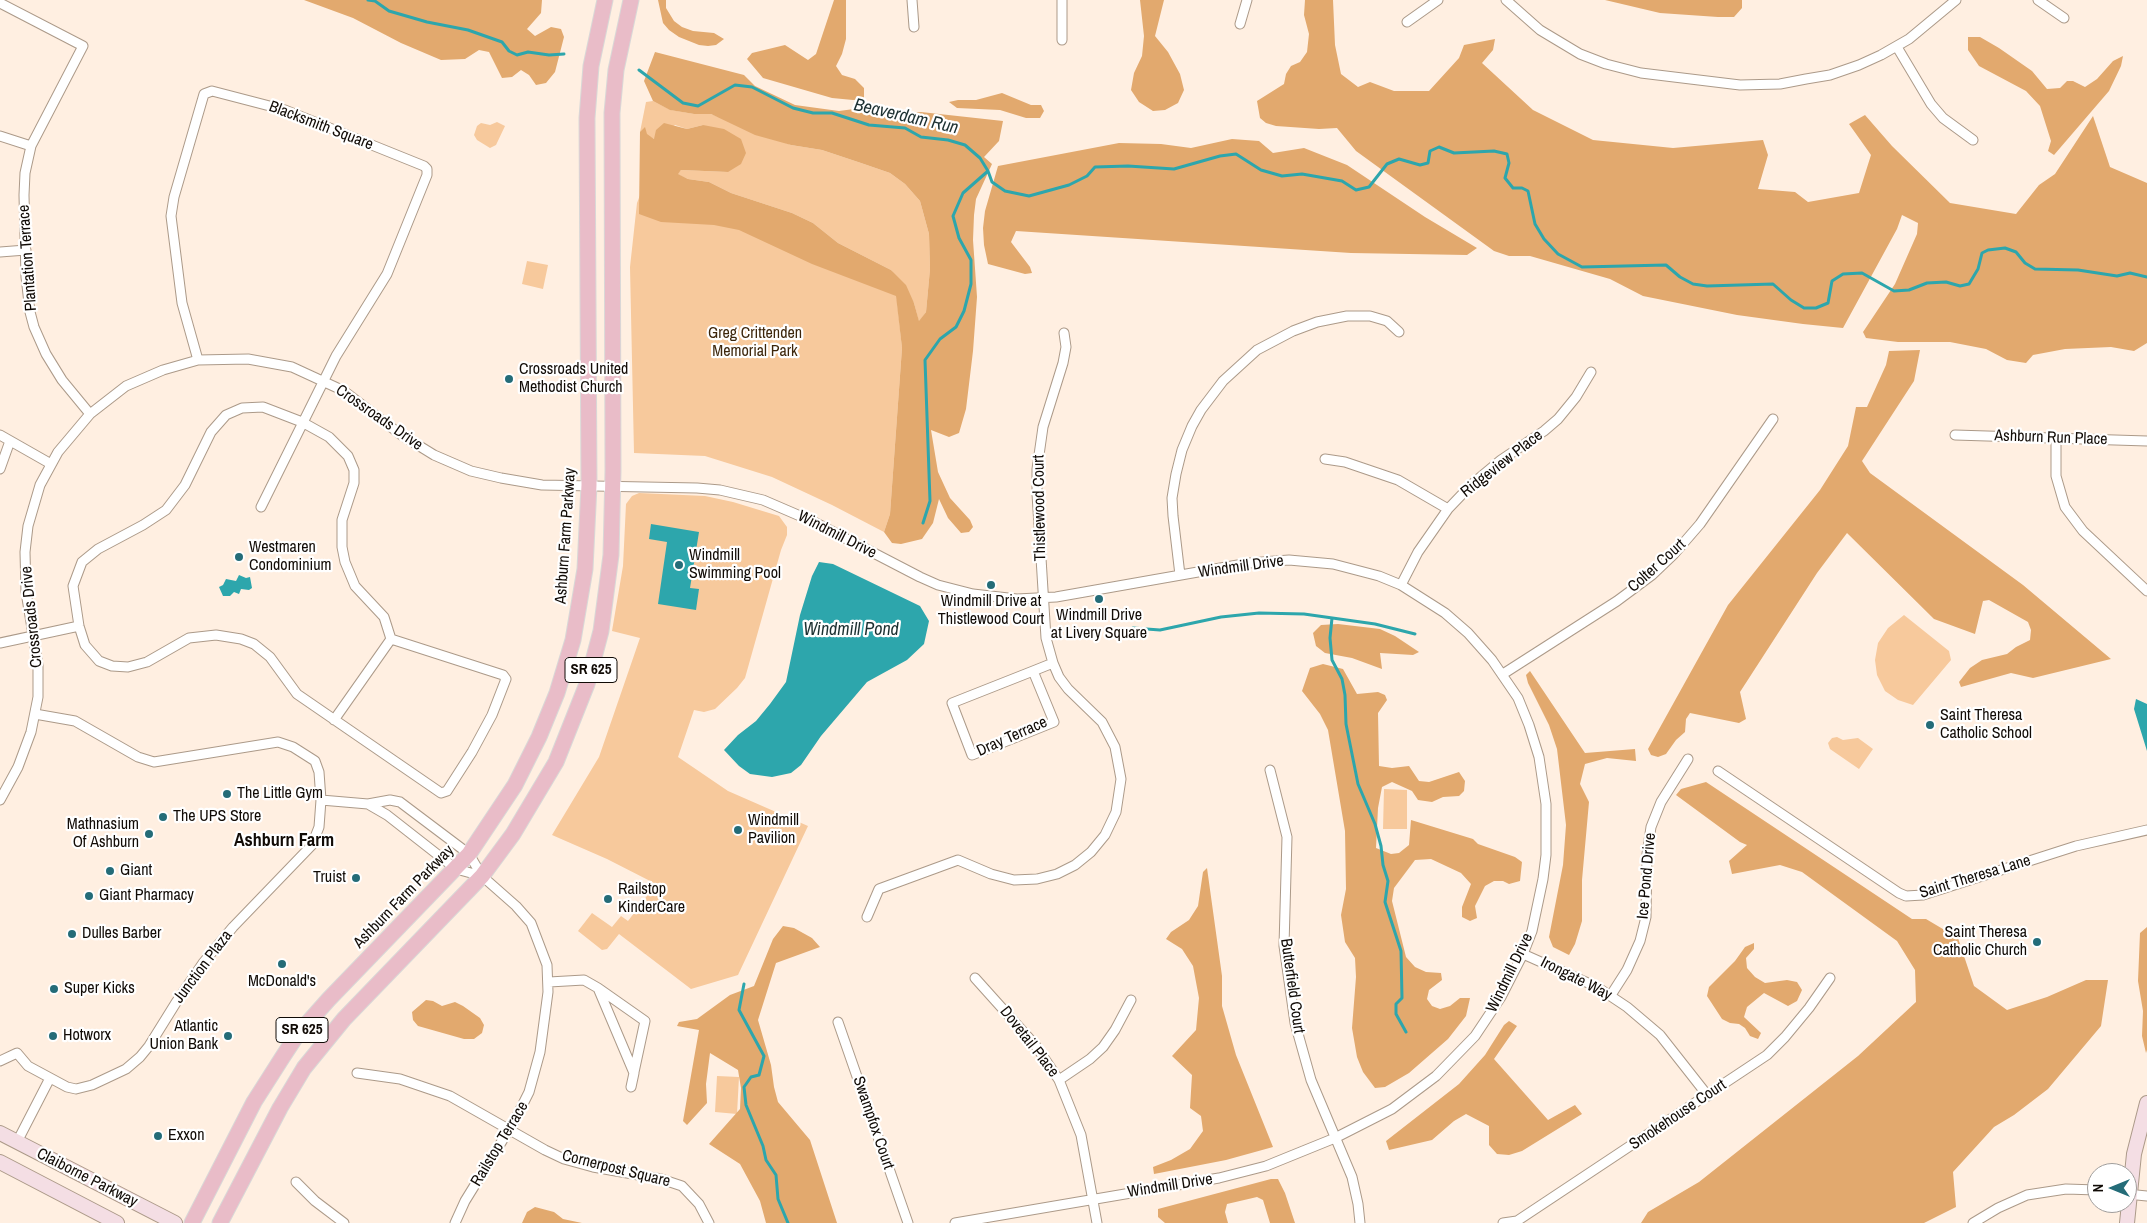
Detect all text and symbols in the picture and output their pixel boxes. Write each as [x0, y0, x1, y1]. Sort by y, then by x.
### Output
water label: Beaverdam Run [852, 94, 960, 140]
street label: Blacksmith Square [266, 97, 376, 155]
street label: Plantation Terrace [15, 204, 41, 312]
park label: Greg Crittenden Memorial Park [708, 324, 802, 362]
place label: Crossroads United Methodist Church [519, 360, 628, 398]
marker: Crossroads United Methodist Church [503, 373, 515, 385]
street label: Crossroads Drive [332, 381, 426, 455]
street label: Ridgeview Place [1457, 426, 1547, 502]
street label: Ashburn Run Place [1994, 426, 2108, 450]
street label: Thistlewood Court [1029, 455, 1051, 561]
street label: Ashburn Farm Parkway [552, 467, 580, 605]
street label: Windmill Drive [794, 507, 880, 563]
street label: Colter Court [1624, 535, 1690, 597]
place label: Westmaren Condominium [249, 538, 331, 576]
place label: Windmill Swimming Pool [689, 546, 781, 584]
marker: Westmaren Condominium [233, 551, 245, 563]
street label: Windmill Drive [1197, 552, 1285, 582]
marker: Windmill Swimming Pool [673, 559, 685, 571]
street label: Crossroads Drive [17, 565, 47, 669]
marker: Windmill Drive at Thistlewood Court [985, 579, 997, 591]
place label: Windmill Drive at Thistlewood Court [938, 592, 1044, 630]
marker: Windmill Drive at Livery Square [1093, 593, 1105, 605]
place label: Windmill Drive at Livery Square [1051, 606, 1147, 644]
water label: Windmill Pond [803, 619, 899, 641]
road number: SR 625 [565, 658, 617, 682]
place label: Saint Theresa Catholic School [1940, 706, 2032, 744]
street label: Dray Terrace [974, 713, 1050, 761]
marker: Saint Theresa Catholic School [1924, 719, 1936, 731]
place label: The Little Gym [237, 784, 323, 804]
marker: The Little Gym [221, 788, 233, 800]
place label: The UPS Store [173, 807, 261, 827]
marker: The UPS Store [157, 811, 169, 823]
place label: Windmill Pavilion [748, 811, 799, 849]
place label: Mathnasium Of Ashburn [67, 815, 139, 853]
marker: Windmill Pavilion [732, 824, 744, 836]
marker: Mathnasium Of Ashburn [143, 828, 155, 840]
district label: Ashburn Farm [234, 830, 334, 852]
street label: Ice Pond Drive [1634, 832, 1660, 920]
street label: Ashburn Farm Parkway [350, 841, 458, 953]
street label: Saint Theresa Lane [1917, 851, 2033, 903]
place label: Giant [120, 861, 152, 881]
marker: Giant [104, 865, 116, 877]
place label: Truist [313, 868, 346, 888]
marker: Truist [350, 872, 362, 884]
place label: Railstop KinderCare [618, 880, 685, 918]
place label: Giant Pharmacy [99, 886, 194, 906]
marker: Giant Pharmacy [83, 890, 95, 902]
marker: Railstop KinderCare [602, 893, 614, 905]
place label: Saint Theresa Catholic Church [1933, 923, 2027, 961]
place label: Dulles Barber [82, 924, 161, 944]
street label: Junction Plaza [169, 927, 237, 1007]
marker: Dulles Barber [66, 928, 78, 940]
street label: Windmill Drive [1483, 930, 1537, 1016]
marker: Saint Theresa Catholic Church [2031, 936, 2043, 948]
street label: Butterfield Court [1276, 937, 1308, 1035]
street label: Irongate Way [1537, 953, 1615, 1005]
marker: McDonald's [276, 958, 288, 970]
place label: McDonald's [248, 972, 316, 992]
place label: Super Kicks [64, 979, 135, 999]
marker: Super Kicks [48, 983, 60, 995]
street label: Dovetail Place [995, 1003, 1063, 1081]
place label: Atlantic Union Bank [149, 1017, 218, 1055]
road number: SR 625 [276, 1018, 328, 1042]
place label: Hotworx [63, 1026, 111, 1046]
marker: Hotworx [47, 1030, 59, 1042]
marker: Atlantic Union Bank [222, 1030, 234, 1042]
street label: Swampfox Court [848, 1074, 898, 1172]
street label: Smokehouse Court [1626, 1076, 1730, 1154]
street label: Railstop Terrace [467, 1098, 533, 1190]
place label: Exxon [168, 1126, 204, 1146]
marker: Exxon [152, 1130, 164, 1142]
street label: Claiborne Parkway [33, 1144, 141, 1212]
street label: Cornerpost Square [560, 1146, 672, 1192]
north arrow [2087, 1163, 2137, 1213]
street label: Windmill Drive [1126, 1170, 1214, 1202]
text: N [2089, 1184, 2107, 1192]

